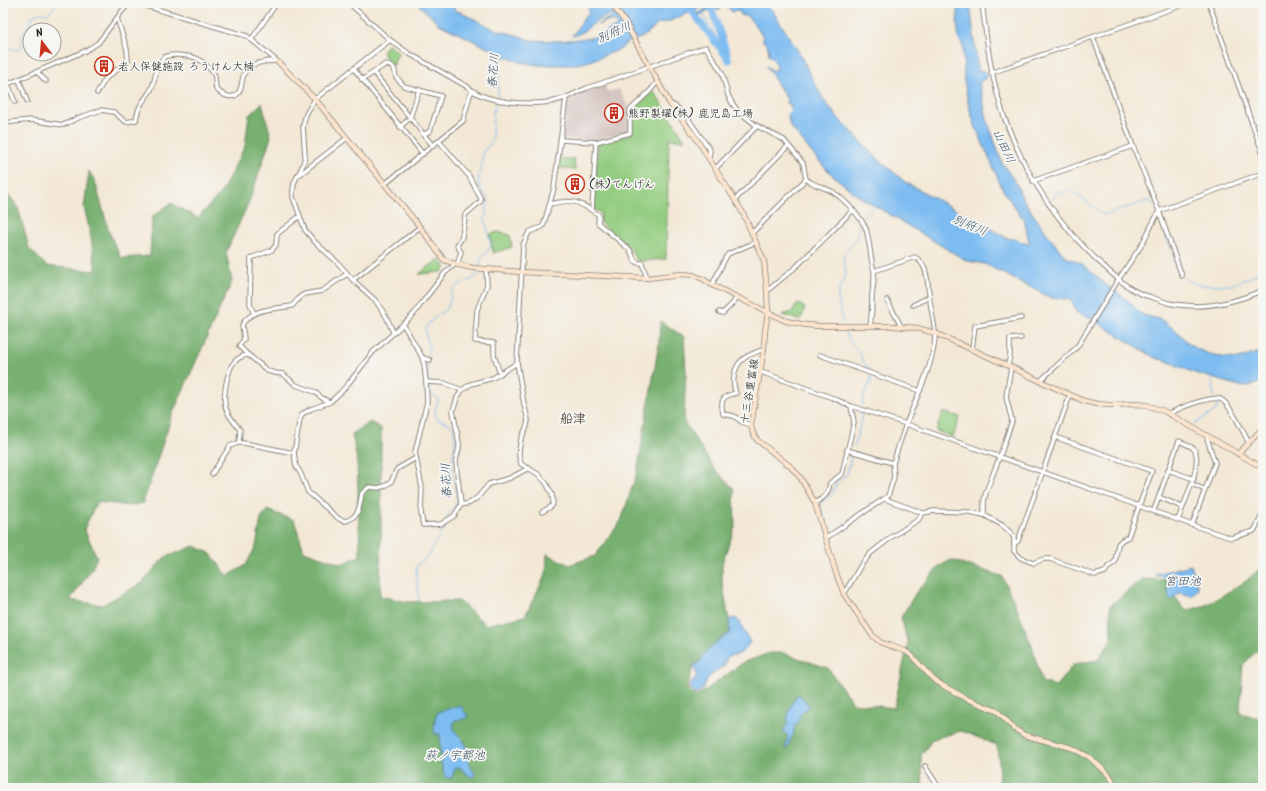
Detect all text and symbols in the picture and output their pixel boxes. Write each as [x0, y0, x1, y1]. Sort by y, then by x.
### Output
water label: 別府川 [594, 16, 635, 48]
north arrow [22, 22, 62, 62]
text: N [34, 24, 45, 43]
water label: 春花川 [482, 52, 505, 90]
building icon: 老人保健施設 ろうけん大楠 [93, 55, 115, 77]
place label: 老人保健施設 ろうけん大楠 [118, 58, 254, 76]
building icon: 熊野製罐(株) 鹿児島工場 [603, 102, 625, 124]
place label: 熊野製罐(株) 鹿児島工場 [628, 105, 753, 123]
water label: 山田川 [987, 126, 1020, 167]
building icon: (株)てんげん [564, 173, 586, 195]
place label: (株)てんげん [589, 176, 655, 194]
water label: 別府川 [950, 210, 990, 241]
street label: 十三谷重富線 [736, 357, 764, 425]
district label: 船津 [560, 409, 586, 430]
water label: 春花川 [436, 462, 457, 499]
water label: 宮田池 [1165, 572, 1202, 591]
water label: 萩ノ宇都池 [425, 746, 486, 765]

